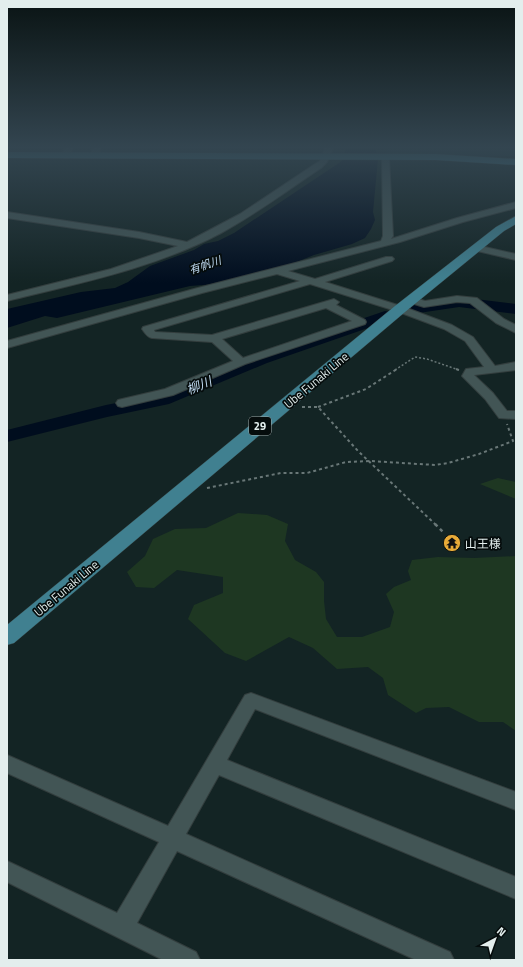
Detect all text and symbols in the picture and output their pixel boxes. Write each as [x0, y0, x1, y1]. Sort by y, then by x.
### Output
water label: 有帆川 [187, 252, 224, 278]
street label: Ube Funaki Line [279, 347, 353, 413]
water label: 柳川 [183, 370, 217, 399]
road number: 29 [249, 417, 271, 435]
temple icon: 山王様 [442, 533, 462, 553]
place label: 山王様 [465, 534, 501, 553]
street label: Ube Funaki Line [29, 555, 103, 621]
north arrow [475, 919, 515, 959]
text: N [493, 923, 510, 940]

